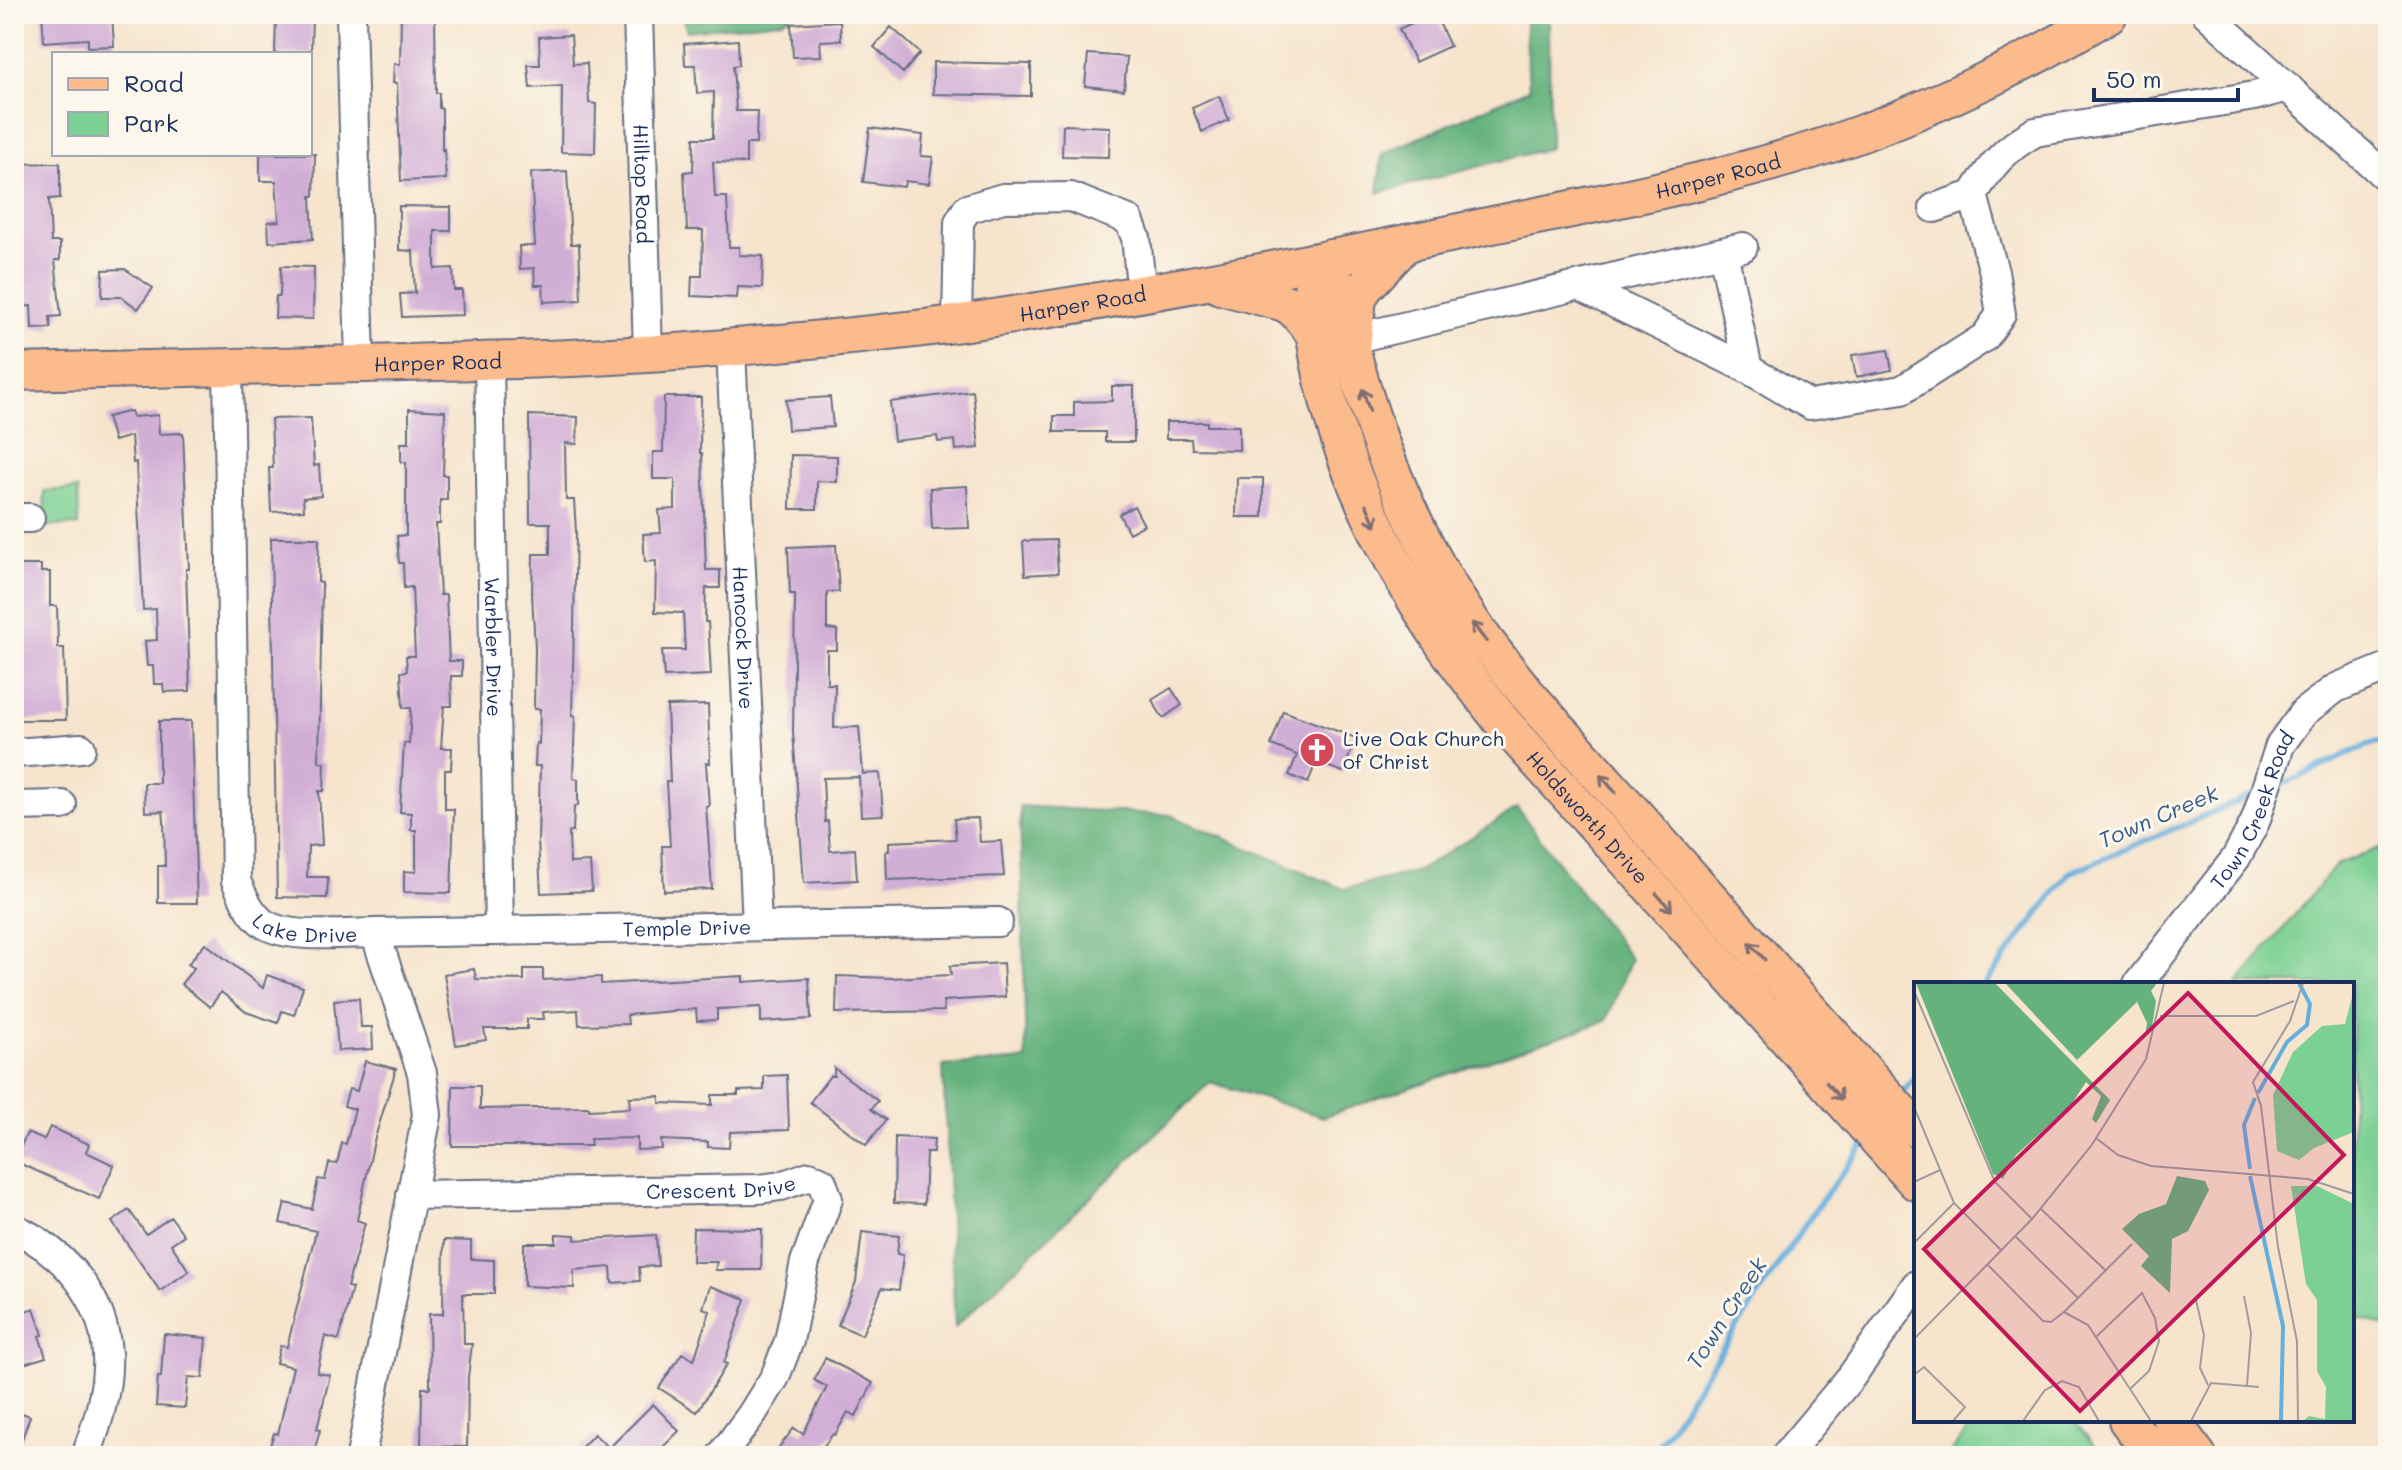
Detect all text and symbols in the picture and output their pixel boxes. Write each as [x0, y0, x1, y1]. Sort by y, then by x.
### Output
legend [52, 52, 312, 156]
scale bar [2094, 52, 2238, 102]
text: 50 m [2106, 63, 2162, 94]
text: Road [124, 67, 184, 98]
text: Park [124, 107, 178, 138]
street label: Hilltop Road [628, 124, 658, 244]
street label: Harper Road [1653, 147, 1783, 204]
street label: Harper Road [1017, 280, 1148, 327]
street label: Harper Road [374, 347, 502, 377]
one-way arrow [1357, 387, 1372, 412]
one-way arrow [1364, 502, 1379, 526]
street label: Hancock Drive [728, 566, 760, 710]
street label: Warbler Drive [480, 577, 508, 717]
one-way arrow [1471, 622, 1488, 643]
place label: Live Oak Church of Christ [1343, 725, 1504, 774]
street label: Town Creek Road [2204, 725, 2299, 894]
church icon: Live Oak Church of Christ [1298, 731, 1336, 769]
street label: Holdsworth Drive [1521, 745, 1655, 889]
one-way arrow [1599, 775, 1617, 795]
water label: Town Creek [2094, 777, 2223, 854]
one-way arrow [1655, 891, 1673, 911]
street label: Lake Drive [247, 907, 358, 947]
street label: Temple Drive [622, 913, 751, 942]
one-way arrow [1748, 942, 1766, 962]
inset map [1914, 982, 2354, 1422]
one-way arrow [1825, 1081, 1843, 1101]
street label: Crescent Drive [646, 1169, 799, 1204]
water label: Town Creek [1679, 1251, 1774, 1374]

